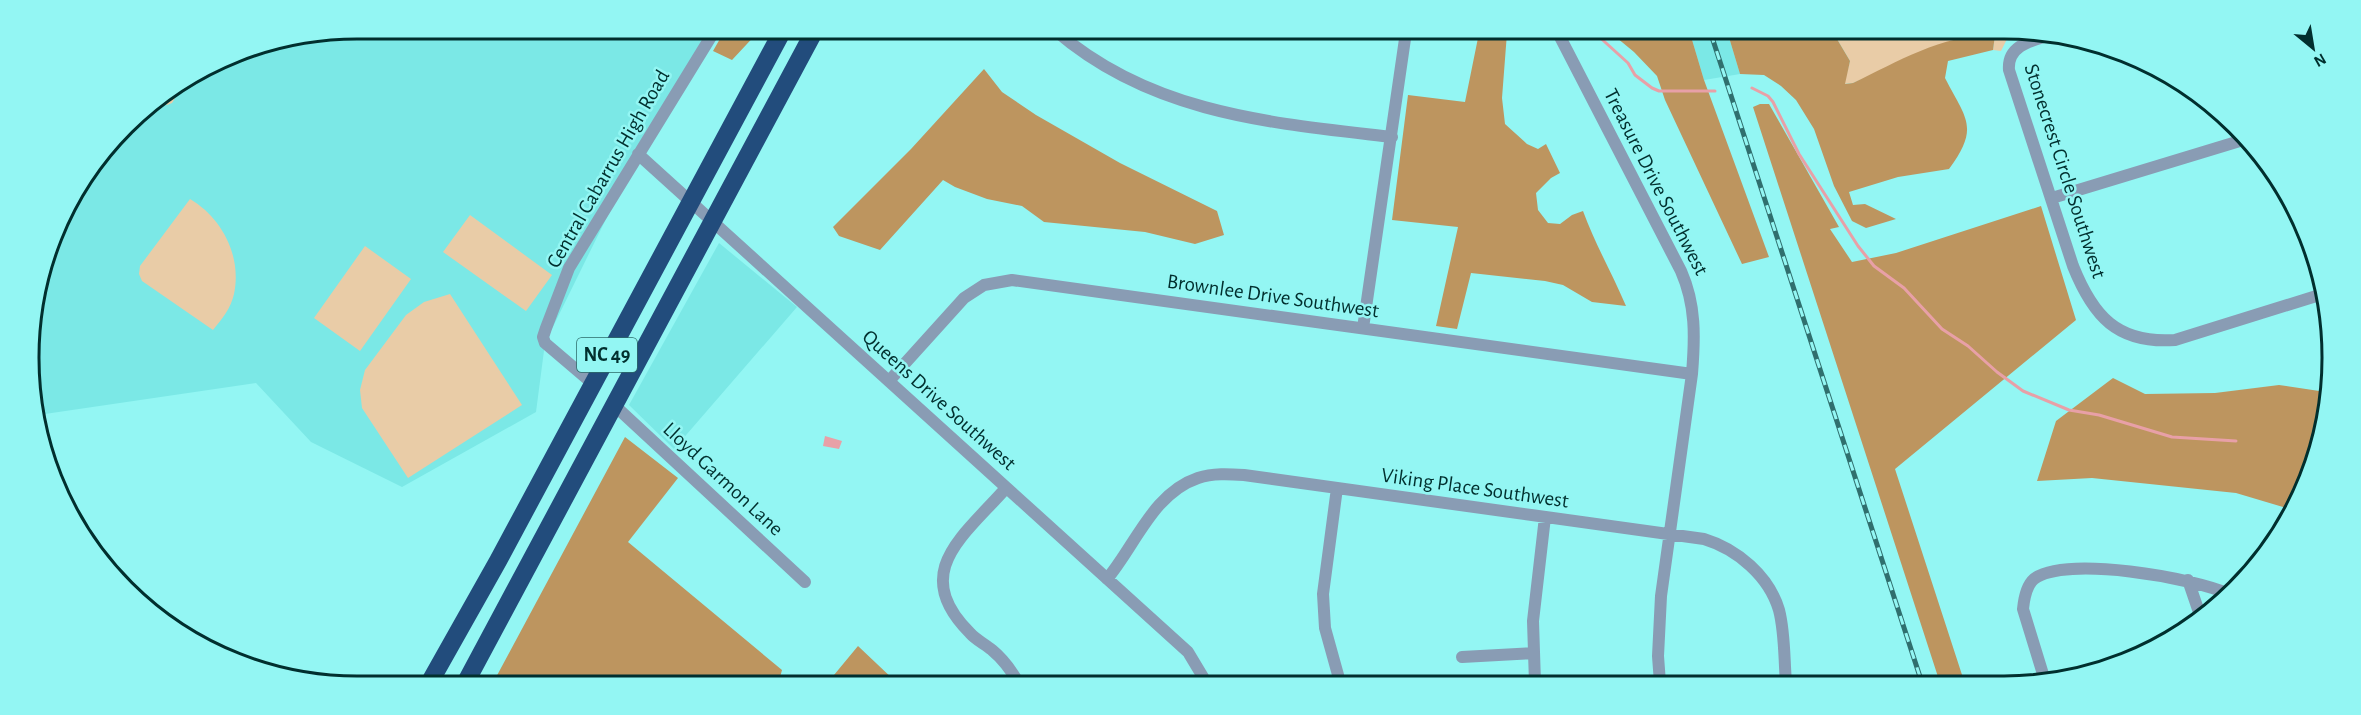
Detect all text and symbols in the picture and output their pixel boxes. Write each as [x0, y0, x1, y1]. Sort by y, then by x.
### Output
north arrow [2283, 18, 2343, 78]
text: N [2311, 50, 2329, 70]
street label: Stonecrest Circle Southwest [2020, 61, 2110, 281]
street label: Central Cabarrus High Road [543, 66, 673, 272]
street label: Treasure Drive Southwest [1600, 85, 1712, 279]
street label: Brownlee Drive Southwest [1166, 271, 1381, 321]
street label: Queens Drive Southwest [858, 326, 1020, 474]
road number: NC 49 [577, 338, 637, 372]
street label: Lloyd Garmon Lane [659, 418, 787, 540]
street label: Viking Place Southwest [1380, 464, 1570, 512]

